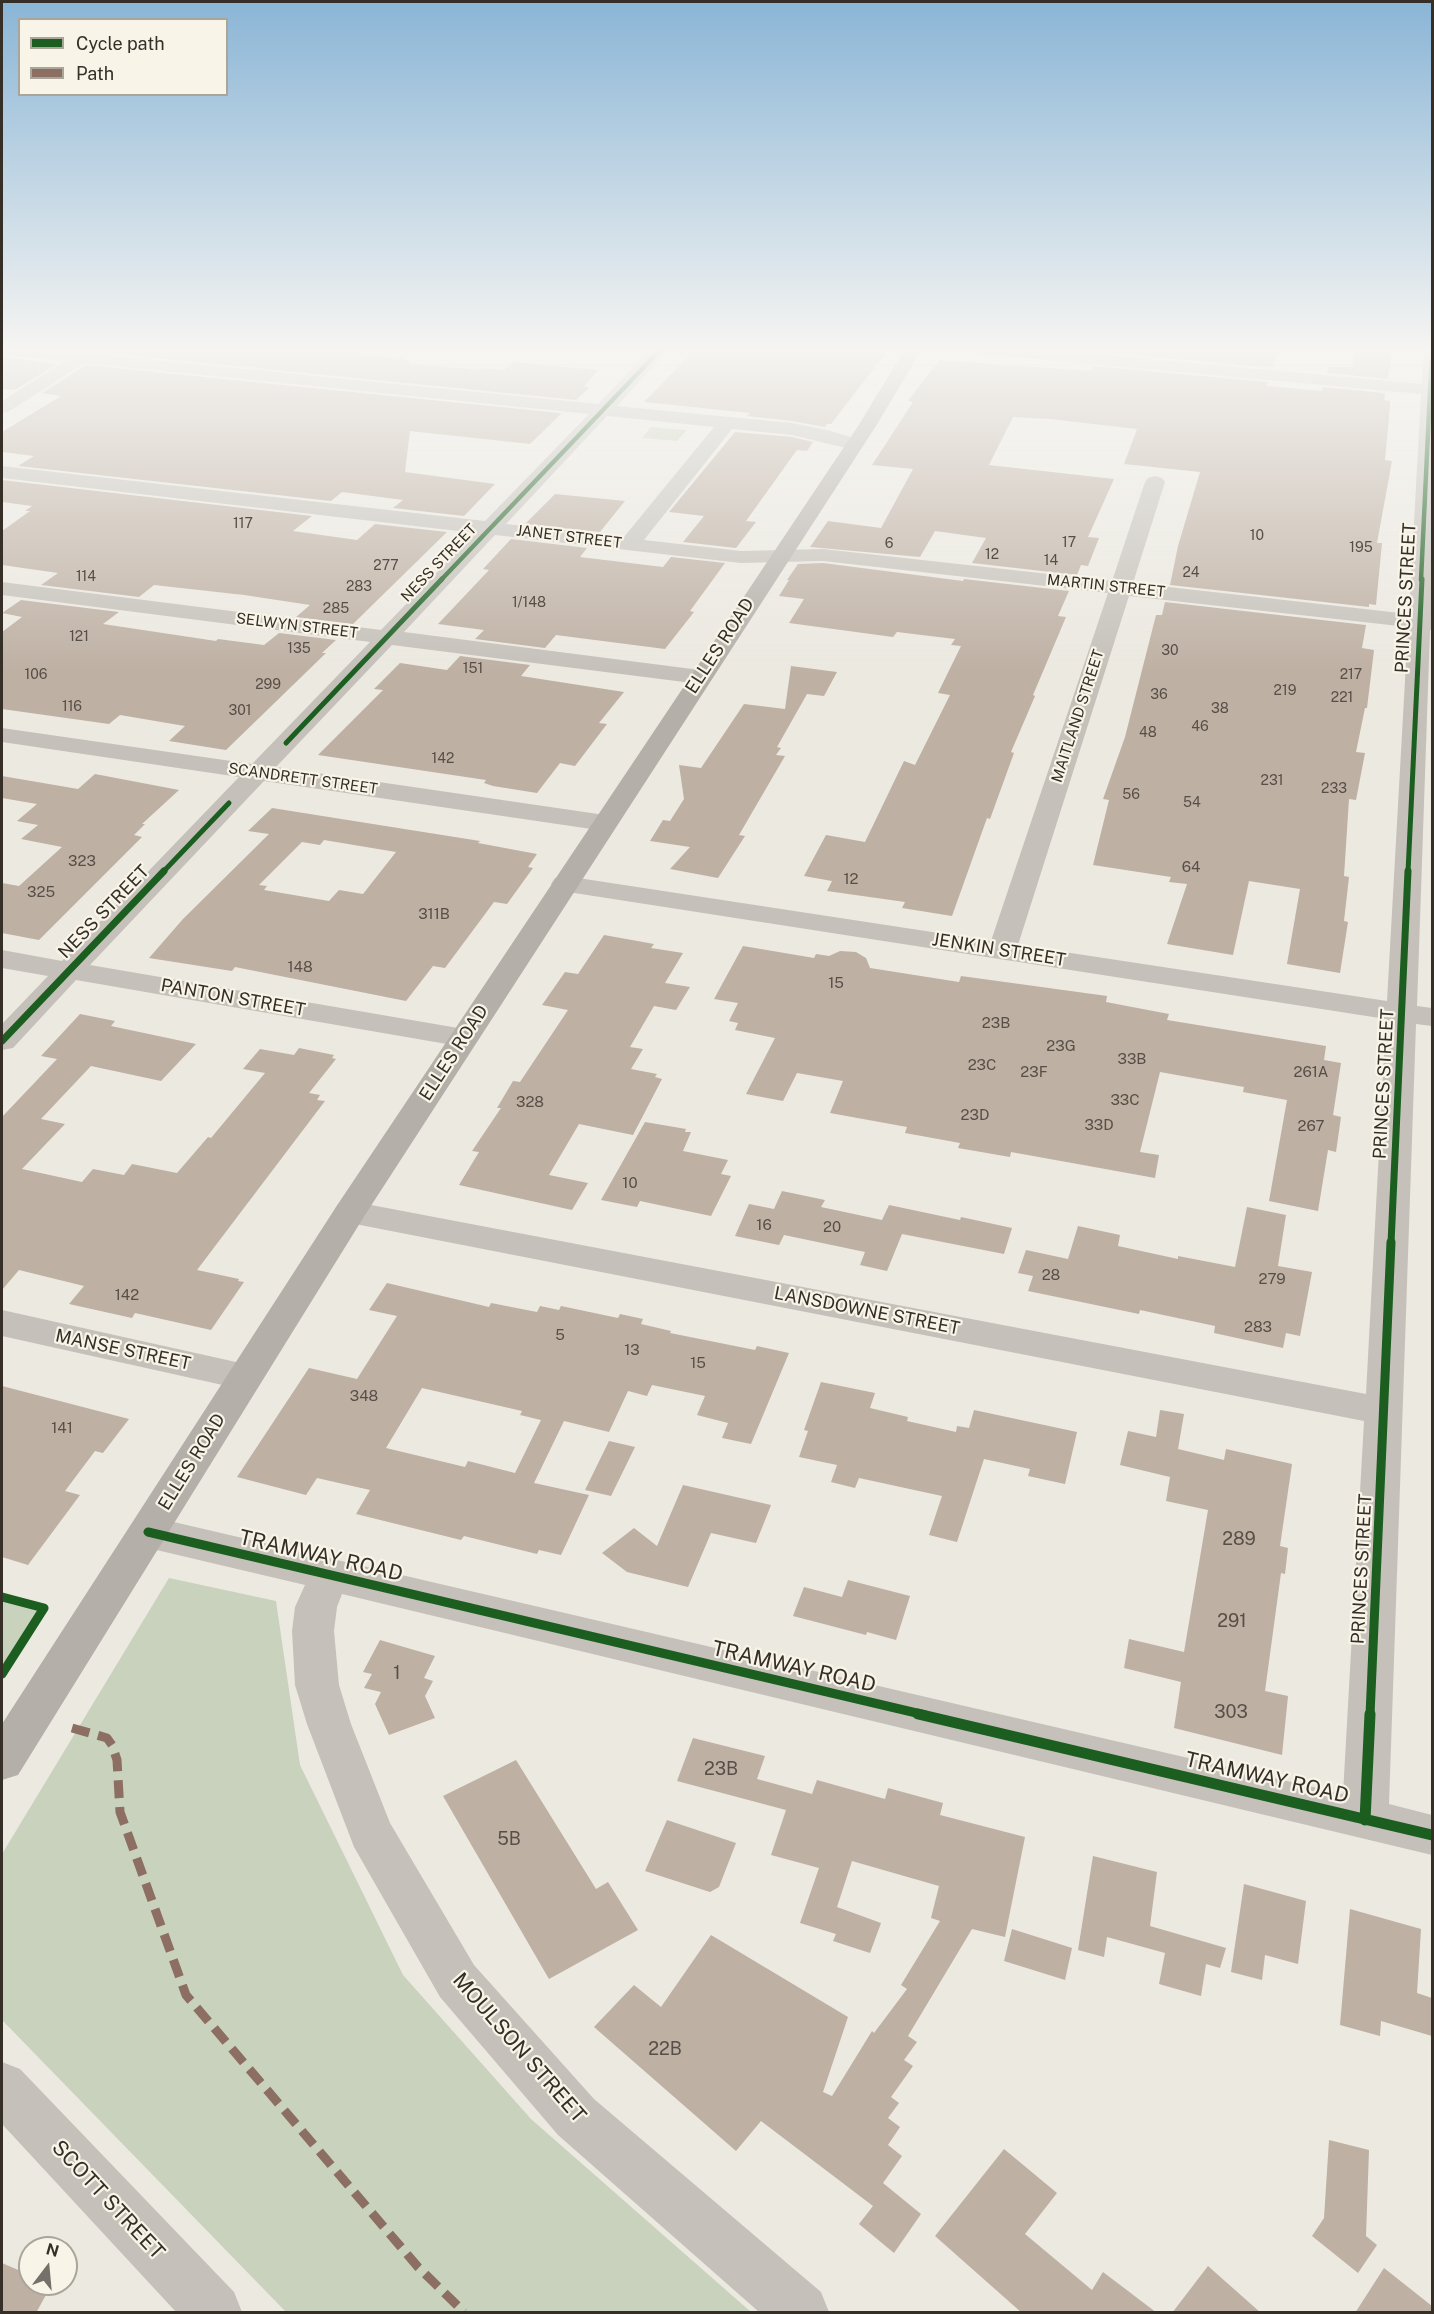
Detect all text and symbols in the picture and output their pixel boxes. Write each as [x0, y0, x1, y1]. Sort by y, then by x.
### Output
legend [18, 18, 228, 96]
text: Cycle path [76, 33, 165, 54]
text: Path [76, 63, 114, 84]
house number: 117 [233, 516, 253, 532]
street label: NESS STREET [397, 520, 481, 606]
street label: JANET STREET [515, 522, 623, 552]
street label: PRINCES STREET [1391, 522, 1421, 674]
house number: 10 [1250, 528, 1264, 544]
house number: 17 [1062, 535, 1076, 551]
house number: 6 [885, 536, 893, 552]
house number: 195 [1349, 540, 1373, 556]
house number: 12 [985, 547, 999, 563]
house number: 14 [1044, 553, 1058, 569]
house number: 277 [373, 558, 399, 574]
house number: 24 [1182, 565, 1200, 581]
house number: 114 [76, 569, 96, 585]
street label: MARTIN STREET [1046, 571, 1166, 601]
house number: 283 [346, 579, 372, 595]
street label: ELLES ROAD [681, 594, 759, 698]
house number: 1/148 [512, 595, 546, 611]
house number: 285 [323, 601, 349, 617]
street label: SELWYN STREET [235, 610, 359, 642]
house number: 121 [69, 629, 89, 645]
house number: 135 [287, 641, 311, 657]
house number: 30 [1161, 643, 1179, 659]
street label: MAITLAND STREET [1048, 647, 1108, 785]
house number: 151 [463, 661, 483, 677]
house number: 106 [25, 667, 47, 683]
house number: 217 [1340, 667, 1362, 683]
house number: 299 [255, 677, 281, 693]
house number: 219 [1274, 683, 1296, 699]
house number: 36 [1150, 687, 1168, 703]
house number: 221 [1331, 690, 1353, 706]
house number: 116 [62, 699, 82, 715]
house number: 38 [1211, 701, 1229, 717]
house number: 301 [229, 703, 251, 719]
house number: 46 [1191, 719, 1209, 735]
house number: 48 [1139, 725, 1157, 741]
house number: 142 [432, 751, 454, 767]
street label: SCANDRETT STREET [227, 760, 379, 798]
house number: 231 [1261, 773, 1283, 789]
house number: 233 [1321, 781, 1347, 797]
house number: 56 [1122, 787, 1140, 803]
house number: 54 [1183, 795, 1201, 811]
house number: 323 [68, 852, 96, 870]
house number: 64 [1182, 858, 1200, 876]
street label: NESS STREET [54, 861, 154, 963]
house number: 12 [843, 870, 859, 888]
house number: 325 [27, 883, 55, 901]
house number: 311B [418, 905, 450, 923]
street label: JENKIN STREET [931, 929, 1067, 971]
house number: 148 [287, 958, 313, 976]
house number: 15 [828, 974, 844, 992]
street label: PANTON STREET [159, 975, 307, 1021]
street label: ELLES ROAD [415, 1001, 493, 1105]
street label: PRINCES STREET [1369, 1008, 1399, 1160]
house number: 23B [982, 1014, 1010, 1032]
house number: 23G [1046, 1037, 1076, 1055]
house number: 33B [1118, 1050, 1146, 1068]
house number: 23C [968, 1056, 996, 1074]
house number: 23F [1020, 1063, 1048, 1081]
house number: 261A [1293, 1063, 1329, 1081]
house number: 33C [1110, 1091, 1140, 1109]
house number: 328 [516, 1093, 544, 1111]
house number: 23D [961, 1106, 989, 1124]
house number: 33D [1084, 1116, 1114, 1134]
house number: 267 [1297, 1117, 1325, 1135]
house number: 10 [622, 1174, 638, 1192]
house number: 16 [756, 1216, 772, 1234]
house number: 20 [823, 1218, 841, 1236]
house number: 28 [1042, 1266, 1060, 1284]
house number: 279 [1258, 1270, 1286, 1288]
street label: LANSDOWNE STREET [772, 1282, 962, 1340]
house number: 142 [115, 1286, 139, 1304]
house number: 283 [1244, 1318, 1272, 1336]
street label: MANSE STREET [53, 1325, 193, 1375]
house number: 5 [555, 1326, 565, 1344]
house number: 13 [624, 1341, 640, 1359]
house number: 15 [690, 1354, 706, 1372]
house number: 348 [350, 1387, 378, 1405]
street label: ELLES ROAD [154, 1410, 230, 1514]
house number: 141 [51, 1419, 73, 1437]
street label: PRINCES STREET [1347, 1493, 1377, 1645]
street label: TRAMWAY ROAD [237, 1525, 405, 1587]
house number: 289 [1222, 1528, 1256, 1550]
house number: 291 [1217, 1610, 1247, 1632]
street label: TRAMWAY ROAD [710, 1636, 878, 1698]
house number: 1 [393, 1662, 401, 1684]
house number: 303 [1214, 1701, 1248, 1723]
street label: TRAMWAY ROAD [1183, 1747, 1351, 1809]
house number: 23B [704, 1758, 738, 1780]
house number: 5B [497, 1828, 521, 1850]
street label: MOULSON STREET [447, 1968, 591, 2128]
house number: 22B [648, 2038, 682, 2060]
street label: SCOTT STREET [46, 2135, 170, 2265]
north arrow [18, 2236, 78, 2296]
text: N [44, 2239, 61, 2261]

